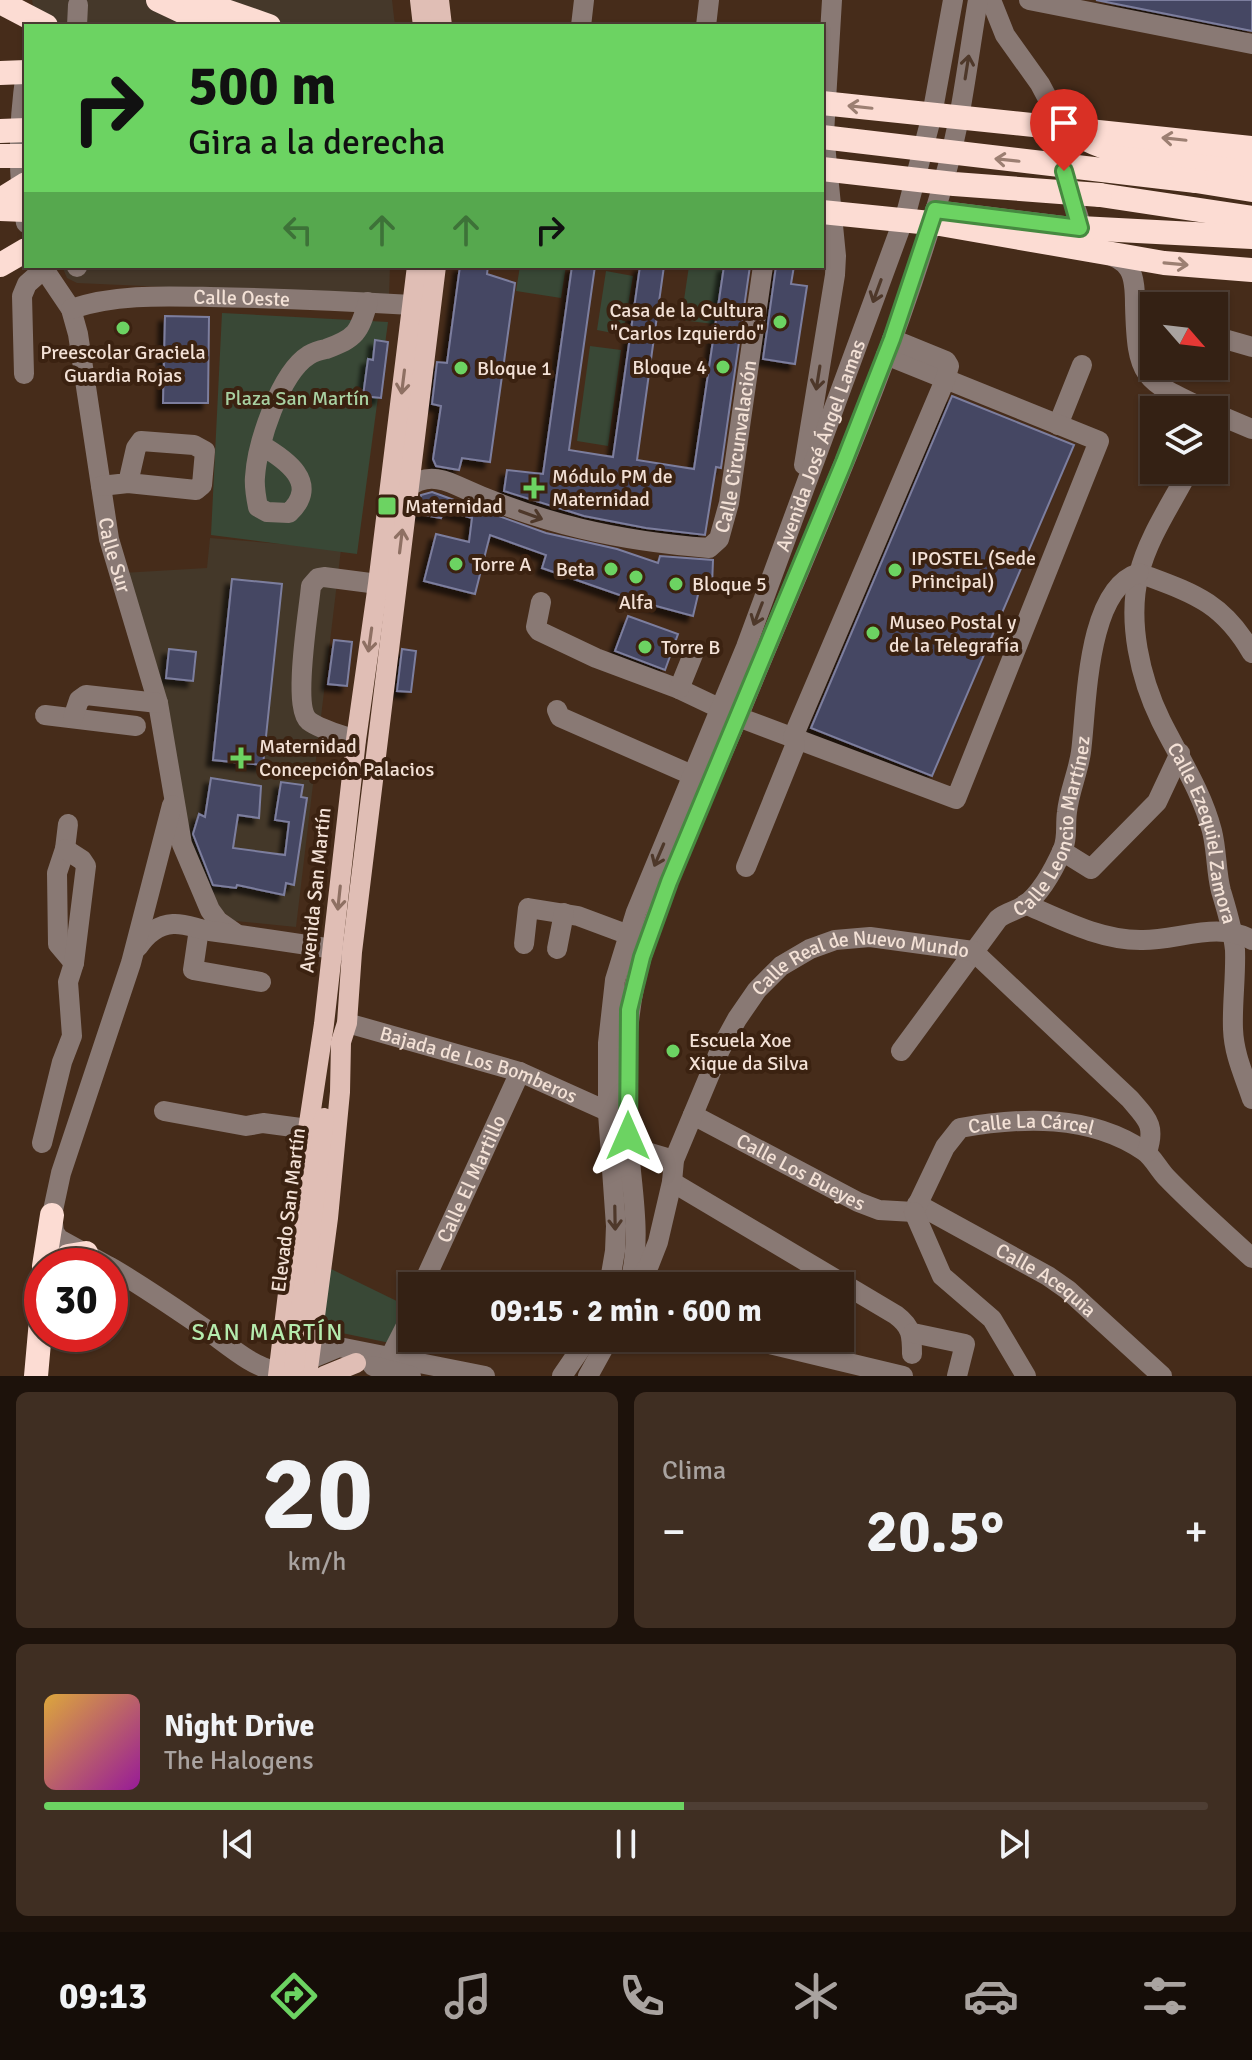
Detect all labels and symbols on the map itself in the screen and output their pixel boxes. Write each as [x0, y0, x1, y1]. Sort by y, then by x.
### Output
one-way arrow [960, 55, 975, 81]
pin [1030, 89, 1098, 171]
one-way arrow [847, 99, 874, 114]
one-way arrow [1162, 131, 1188, 146]
one-way arrow [995, 152, 1020, 167]
one-way arrow [1162, 257, 1189, 272]
one-way arrow [869, 279, 883, 303]
street label: Calle Oeste [193, 285, 291, 312]
north arrow [1140, 292, 1228, 380]
place label: Casa de la Cultura "Carlos Izquierdo" [609, 298, 764, 346]
marker: Casa de la Cultura "Carlos Izquierdo" [771, 313, 789, 331]
marker: Preescolar Graciela Guardia Rojas [114, 319, 132, 337]
street label: Avenida José Ángel Lamas [770, 336, 871, 555]
place label: Preescolar Graciela Guardia Rojas [40, 340, 206, 388]
place label: Bloque 4 [632, 355, 707, 380]
place label: Bloque 1 [477, 356, 552, 381]
street label: Calle Circunvalación [709, 358, 762, 536]
marker: Bloque 4 [714, 358, 732, 376]
marker: Bloque 1 [452, 359, 470, 377]
one-way arrow [810, 365, 825, 391]
one-way arrow [395, 368, 410, 395]
park label: Plaza San Martín [225, 386, 369, 411]
place label: Módulo PM de Maternidad [552, 464, 673, 512]
marker: Módulo PM de Maternidad [523, 477, 545, 499]
place label: Maternidad [405, 494, 503, 519]
marker: Maternidad [376, 495, 398, 517]
one-way arrow [518, 509, 543, 524]
street label: Calle Sur [93, 516, 137, 596]
one-way arrow [393, 528, 408, 555]
place label: IPOSTEL (Sede Principal) [911, 546, 1036, 594]
place label: Torre A [472, 552, 532, 577]
marker: Torre A [447, 555, 465, 573]
place label: Beta [556, 557, 595, 582]
marker: Beta [602, 560, 620, 578]
marker: IPOSTEL (Sede Principal) [886, 561, 904, 579]
marker: Alfa [627, 568, 645, 586]
place label: Bloque 5 [692, 572, 767, 597]
marker: Bloque 5 [667, 575, 685, 593]
place label: Alfa [619, 590, 653, 615]
one-way arrow [750, 601, 764, 626]
place label: Museo Postal y de la Telegrafía [889, 610, 1019, 658]
marker: Museo Postal y de la Telegrafía [864, 624, 882, 642]
one-way arrow [362, 627, 377, 652]
place label: Torre B [661, 635, 720, 660]
marker: Torre B [636, 638, 654, 656]
place label: Maternidad Concepción Palacios [259, 734, 434, 782]
street label: Calle Leoncio Martínez [1009, 735, 1096, 922]
street label: Calle Ezequiel Zamora [1162, 738, 1242, 927]
marker: Maternidad Concepción Palacios [230, 747, 252, 769]
street label: Avenida San Martín [294, 806, 337, 974]
one-way arrow [651, 842, 666, 867]
one-way arrow [331, 884, 346, 911]
street label: Calle Real de Nuevo Mundo [746, 925, 971, 1001]
street label: Bajada de Los Bomberos [377, 1021, 581, 1109]
place label: Escuela Xoe Xique da Silva [689, 1028, 809, 1076]
marker: Escuela Xoe Xique da Silva [664, 1042, 682, 1060]
position arrow [586, 1094, 670, 1178]
street label: Calle La Cárcel [966, 1109, 1097, 1141]
street label: Calle El Martillo [432, 1111, 512, 1247]
street label: Elevado San Martín [266, 1126, 311, 1294]
street label: Calle Los Bueyes [732, 1128, 869, 1217]
one-way arrow [608, 1204, 623, 1231]
street label: Calle Acequia [991, 1238, 1101, 1323]
speed limit sign: 30 [24, 1248, 128, 1352]
district label: SAN MARTÍN [192, 1317, 344, 1347]

